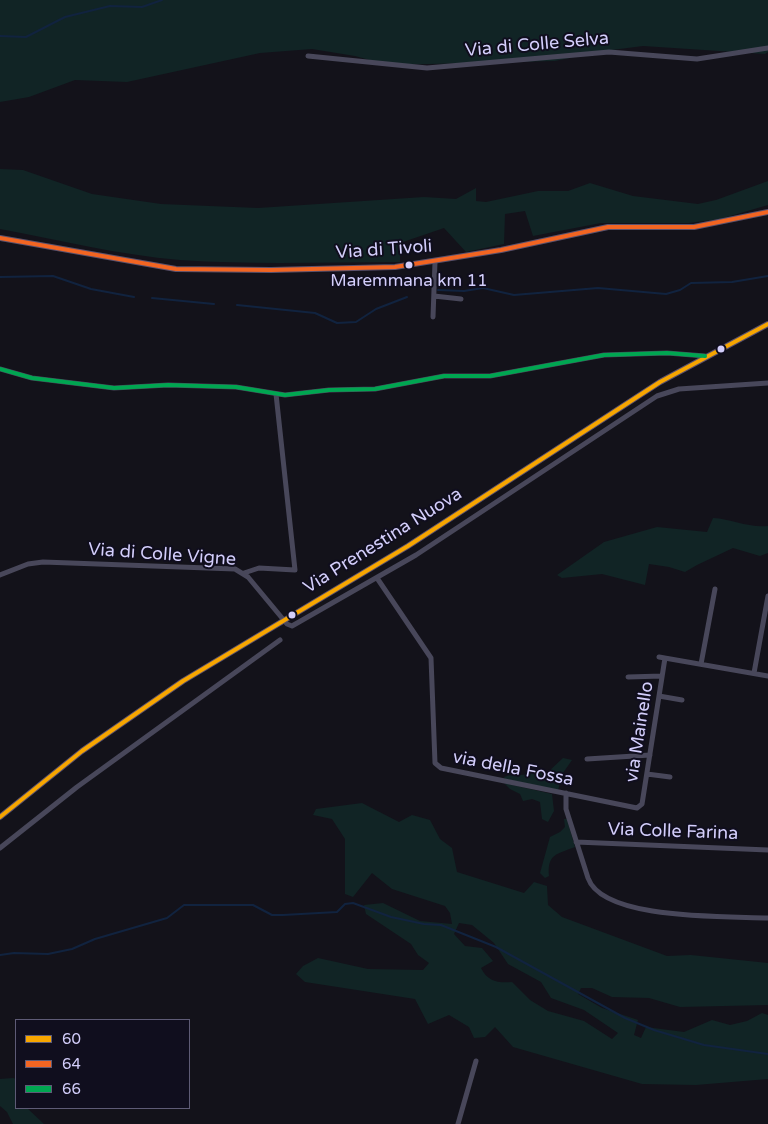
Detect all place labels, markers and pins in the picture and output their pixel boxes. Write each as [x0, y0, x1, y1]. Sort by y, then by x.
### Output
marker: Maremmana km 11 [404, 260, 414, 270]
place label: Maremmana km 11 [330, 272, 488, 292]
unlabelled marker [716, 344, 726, 354]
unlabelled marker [287, 610, 297, 620]

